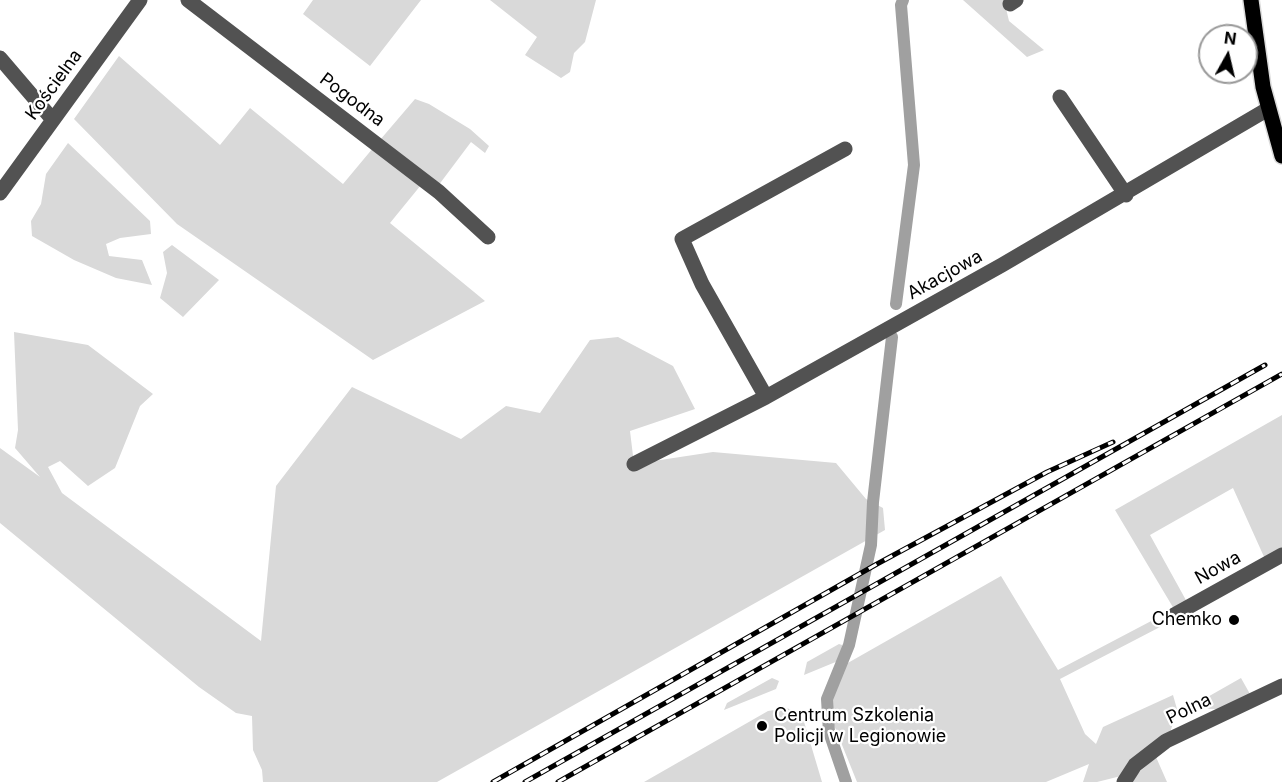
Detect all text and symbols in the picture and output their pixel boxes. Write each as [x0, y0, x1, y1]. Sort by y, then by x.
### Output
north arrow [1198, 24, 1258, 84]
text: N [1223, 27, 1238, 49]
street label: Kościelna [21, 46, 87, 124]
street label: Pogodna [315, 69, 389, 131]
street label: Akacjowa [904, 246, 986, 304]
street label: Nowa [1191, 547, 1245, 589]
place label: Chemko [1152, 609, 1222, 631]
marker: Chemko [1227, 613, 1241, 627]
street label: Polna [1163, 689, 1215, 729]
place label: Centrum Szkolenia Policji w Legionowie [774, 705, 946, 748]
marker: Centrum Szkolenia Policji w Legionowie [755, 719, 769, 733]

